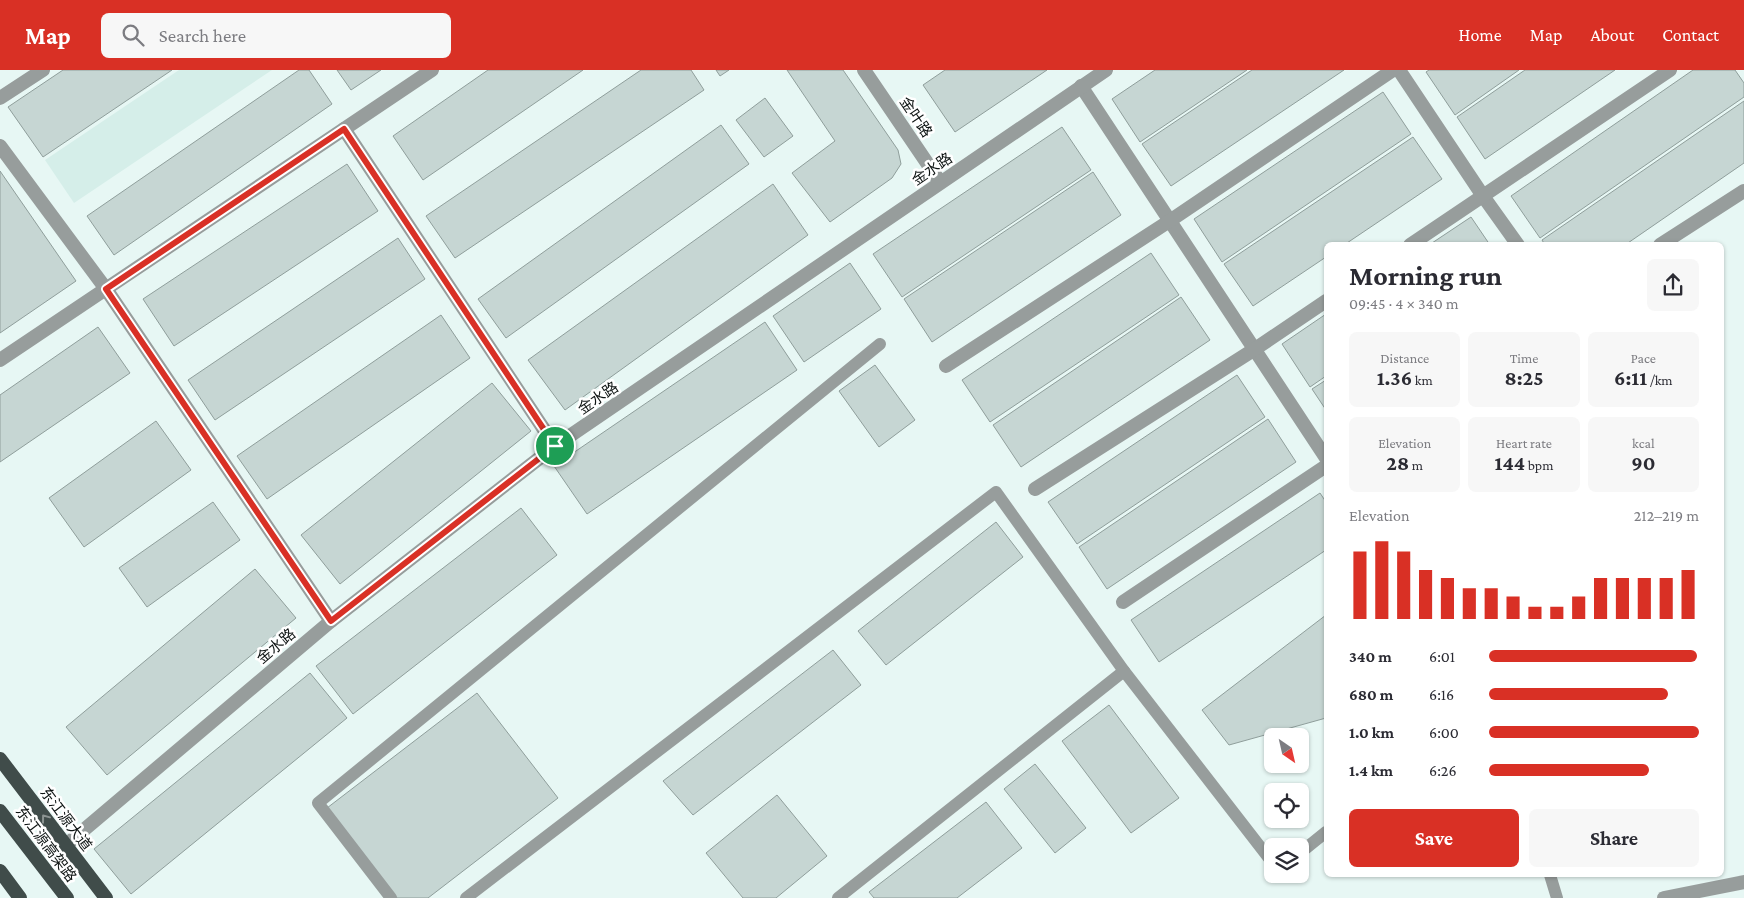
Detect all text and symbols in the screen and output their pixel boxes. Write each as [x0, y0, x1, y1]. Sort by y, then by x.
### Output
search box [101, 13, 451, 58]
icon: search [119, 21, 147, 49]
text: Map [25, 22, 71, 49]
text: Search here [159, 25, 246, 46]
text: Home [1459, 25, 1502, 45]
text: Map [1530, 25, 1562, 45]
text: About [1590, 25, 1634, 45]
text: Contact [1662, 25, 1719, 45]
street label: 金叶路 [897, 94, 935, 140]
street label: 金水路 [909, 150, 955, 188]
button: share [1647, 259, 1699, 311]
text: Morning run [1349, 260, 1502, 291]
text: 09:45 · 4 × 340 m [1349, 295, 1459, 312]
text: Distance [1380, 350, 1429, 366]
text: Time [1510, 350, 1538, 366]
text: Pace [1631, 350, 1656, 366]
text: 1.36 [1377, 366, 1412, 390]
text: 8:25 [1504, 366, 1544, 390]
text: 6:11 [1614, 366, 1647, 390]
text: km [1412, 372, 1433, 388]
text: /km [1647, 372, 1673, 388]
street label: 金水路 [575, 379, 621, 417]
pin [534, 425, 576, 467]
icon: arrive [541, 432, 569, 460]
text: Elevation [1378, 435, 1431, 451]
text: Heart rate [1496, 435, 1552, 451]
text: kcal [1632, 435, 1655, 451]
text: 28 [1386, 451, 1409, 475]
text: 144 [1495, 451, 1525, 475]
text: 90 [1631, 451, 1655, 475]
text: m [1409, 457, 1423, 473]
text: bpm [1525, 457, 1553, 473]
text: Elevation [1349, 507, 1410, 524]
text: 212–219 m [1634, 507, 1699, 524]
street label: 金水路 [254, 625, 298, 667]
text: 340 m [1349, 648, 1392, 665]
text: 6:01 [1429, 648, 1455, 665]
text: 680 m [1349, 686, 1393, 703]
text: 6:16 [1429, 686, 1454, 703]
text: 1.0 km [1349, 724, 1394, 741]
text: 6:00 [1429, 724, 1459, 741]
north arrow [1264, 728, 1309, 772]
map controls [1264, 728, 1309, 883]
text: 1.4 km [1349, 762, 1393, 779]
text: 6:26 [1429, 762, 1457, 779]
button: locate [1264, 783, 1309, 828]
street label: 东江源大道 [37, 784, 95, 854]
street label: 东江源高架路 [13, 803, 79, 885]
button: Save [1349, 809, 1519, 867]
button: Share [1529, 809, 1699, 867]
one-way arrow [42, 815, 50, 824]
button: layers [1264, 838, 1309, 883]

